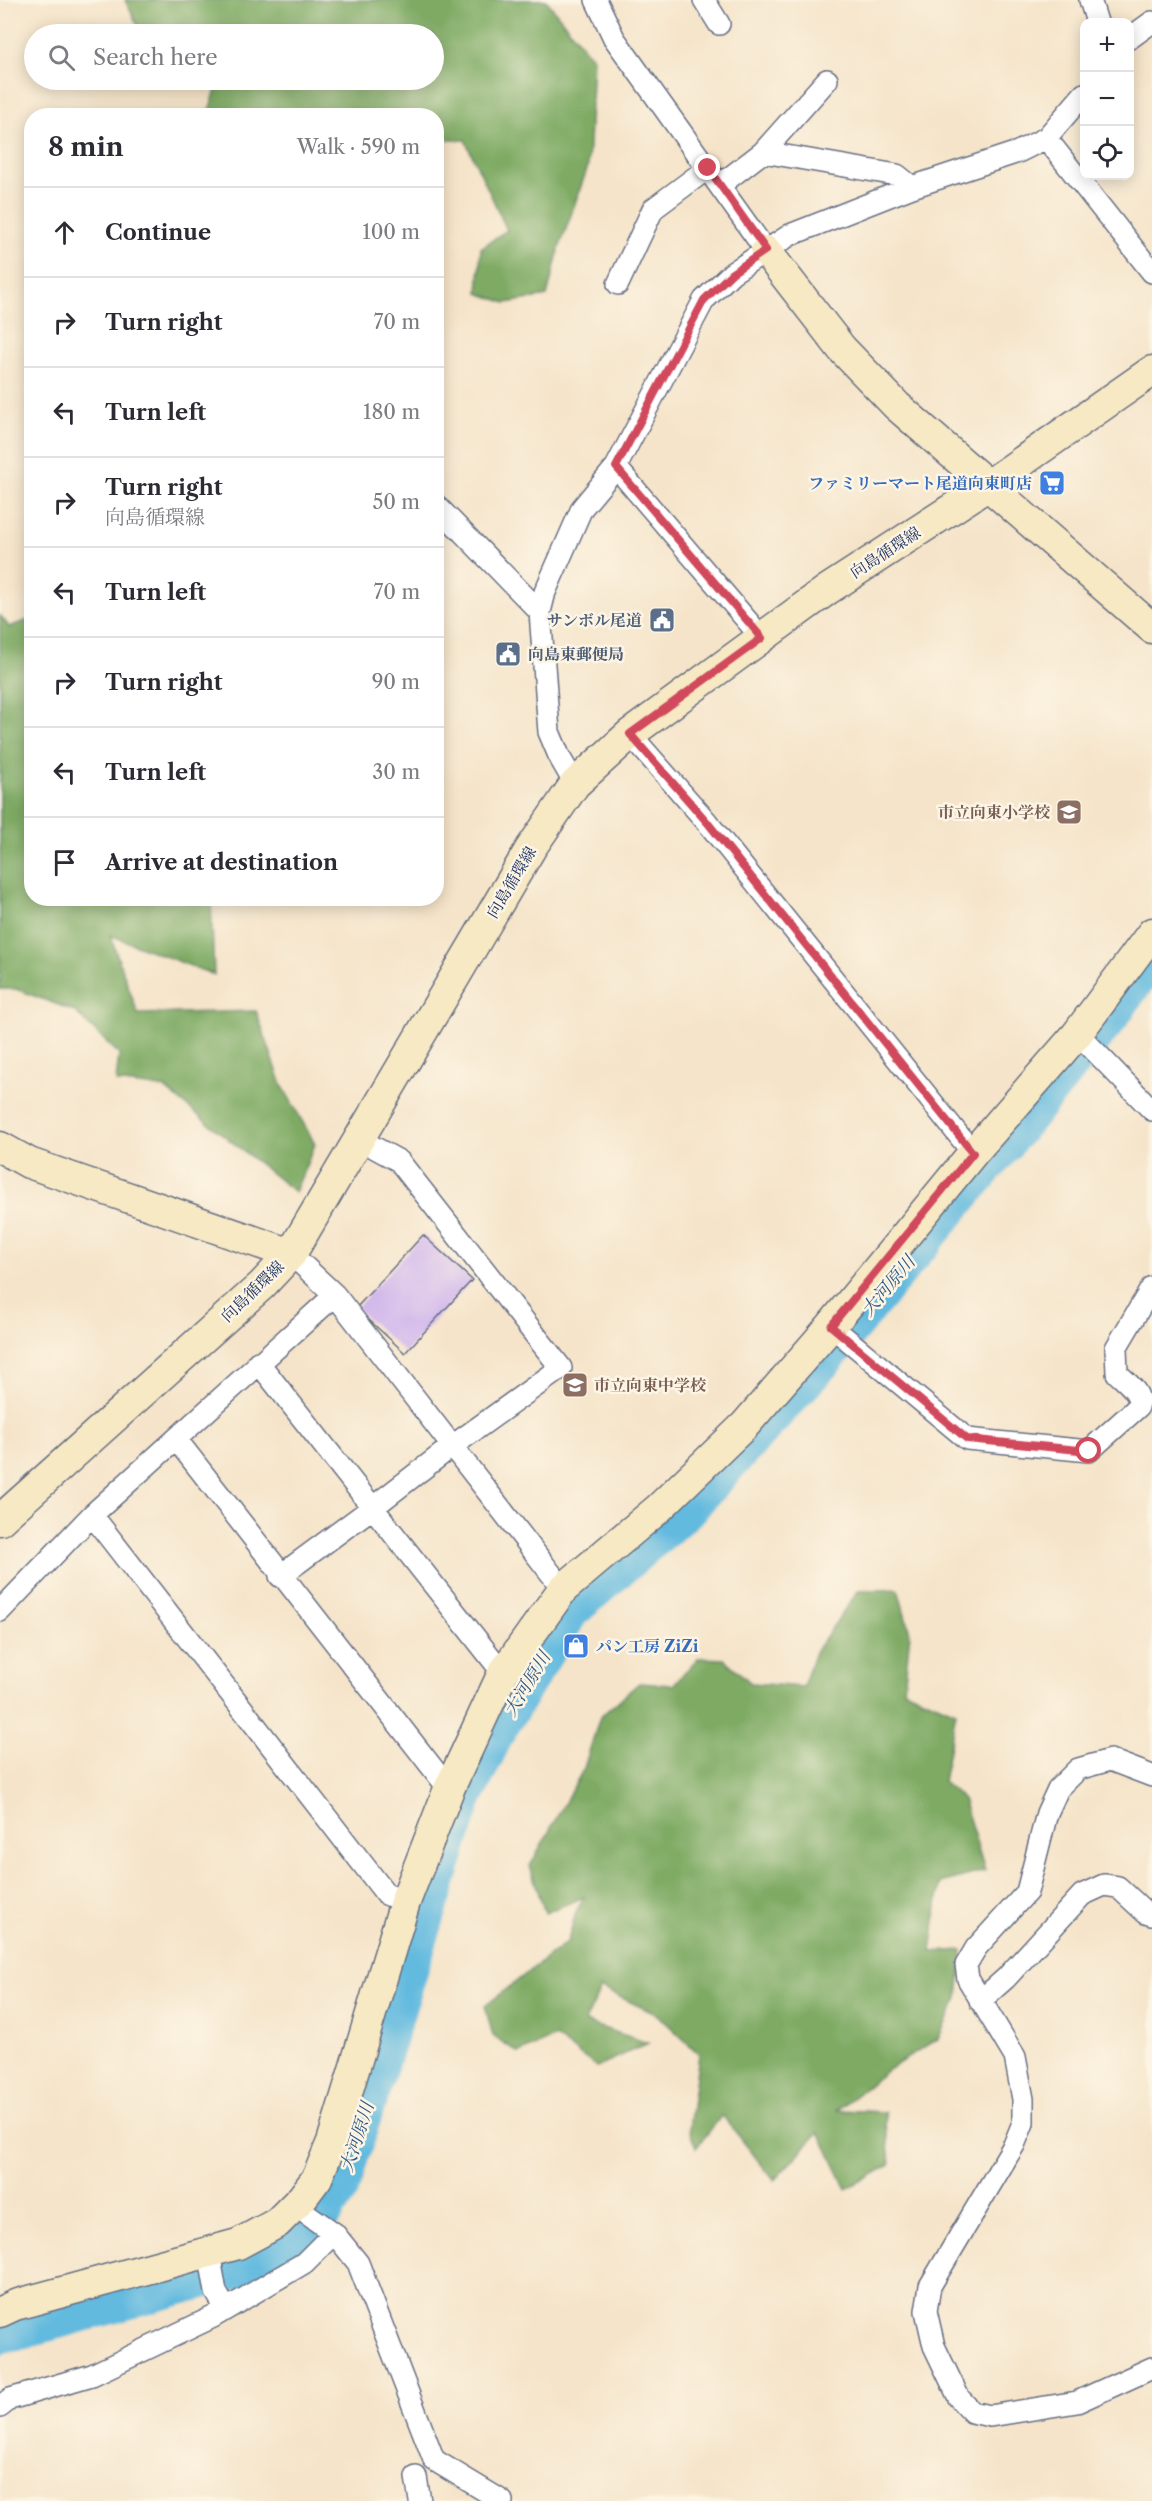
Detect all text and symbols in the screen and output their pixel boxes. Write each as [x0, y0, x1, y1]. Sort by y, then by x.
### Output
map controls [1080, 18, 1134, 180]
button: + [1080, 18, 1134, 72]
search box [24, 24, 444, 90]
icon: search [45, 41, 78, 74]
text: Search here [93, 44, 218, 71]
button: − [1080, 72, 1134, 126]
button: locate [1080, 126, 1134, 180]
text: 8 min [48, 131, 124, 163]
text: Walk · 590 m [297, 135, 420, 159]
route end [694, 154, 720, 180]
icon: ahead [48, 216, 81, 249]
text: Continue [105, 219, 211, 246]
text: 100 m [362, 220, 420, 244]
icon: right [48, 306, 81, 339]
text: Turn right [105, 309, 223, 336]
text: 70 m [374, 310, 420, 334]
icon: left [48, 396, 81, 429]
text: Turn left [105, 399, 206, 426]
text: 180 m [363, 400, 420, 424]
supermarket icon: ファミリーマート尾道向東町店 [1037, 468, 1067, 498]
place label: ファミリーマート尾道向東町店 [808, 473, 1032, 493]
text: Turn right [105, 474, 223, 501]
icon: right [48, 486, 81, 519]
text: 50 m [373, 490, 420, 514]
text: 向島循環線 [105, 505, 205, 529]
street label: 向島循環線 [846, 522, 924, 582]
icon: left [48, 576, 81, 609]
text: Turn left [105, 579, 206, 606]
text: 70 m [374, 580, 420, 604]
public building icon: サンボル尾道 [647, 605, 677, 635]
place label: サンボル尾道 [547, 610, 642, 630]
public building icon: 向島東郵便局 [493, 639, 523, 669]
place label: 向島東郵便局 [528, 644, 624, 664]
icon: right [48, 666, 81, 699]
text: Turn right [105, 669, 223, 696]
text: 90 m [372, 670, 420, 694]
icon: left [48, 756, 81, 789]
text: Turn left [105, 759, 206, 786]
text: 30 m [372, 760, 420, 784]
school or university icon: 市立向東小学校 [1054, 797, 1084, 827]
place label: 市立向東小学校 [938, 802, 1051, 822]
street label: 向島循環線 [482, 843, 540, 921]
icon: arrive [48, 846, 81, 879]
text: Arrive at destination [105, 849, 338, 876]
water label: 大河原川 [856, 1250, 921, 1321]
street label: 向島循環線 [216, 1256, 288, 1326]
school or university icon: 市立向東中学校 [560, 1370, 590, 1400]
place label: 市立向東中学校 [594, 1375, 707, 1395]
route start [1075, 1437, 1101, 1463]
shop icon: パン工房 ZiZi [561, 1631, 591, 1661]
place label: パン工房 ZiZi [596, 1636, 699, 1656]
water label: 大河原川 [499, 1646, 556, 1721]
water label: 大河原川 [335, 2097, 379, 2175]

